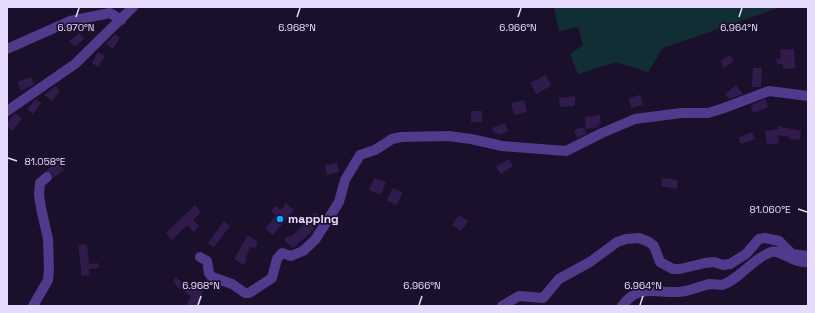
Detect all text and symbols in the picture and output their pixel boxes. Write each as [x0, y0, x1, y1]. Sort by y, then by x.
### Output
text: 6.970°N [58, 21, 95, 34]
text: 6.968°N [278, 21, 316, 34]
text: 6.966°N [499, 21, 537, 34]
text: 6.964°N [720, 21, 758, 34]
text: 81.058°E [25, 155, 66, 168]
text: 81.060°E [749, 203, 791, 216]
place label: mapping [288, 211, 339, 227]
marker: mapping [275, 214, 285, 224]
text: 6.968°N [182, 279, 220, 292]
text: 6.966°N [403, 279, 441, 292]
text: 6.964°N [624, 279, 662, 292]

